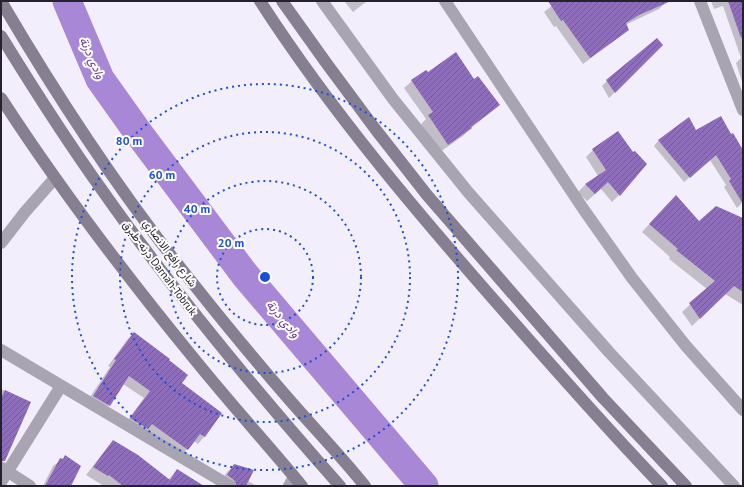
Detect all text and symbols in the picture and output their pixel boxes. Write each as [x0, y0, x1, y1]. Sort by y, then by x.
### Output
water label: وادي درنة [74, 35, 109, 83]
text: 80 m [116, 133, 142, 148]
text: 60 m [149, 167, 175, 182]
text: 40 m [184, 201, 210, 216]
street label: شارع رافع الانصاري [138, 216, 200, 292]
street label: درنه-طبرق Darnah-Tobruk [120, 218, 201, 319]
text: 20 m [218, 235, 244, 250]
centre of rings [258, 270, 272, 284]
water label: وادي درنة [261, 297, 304, 343]

